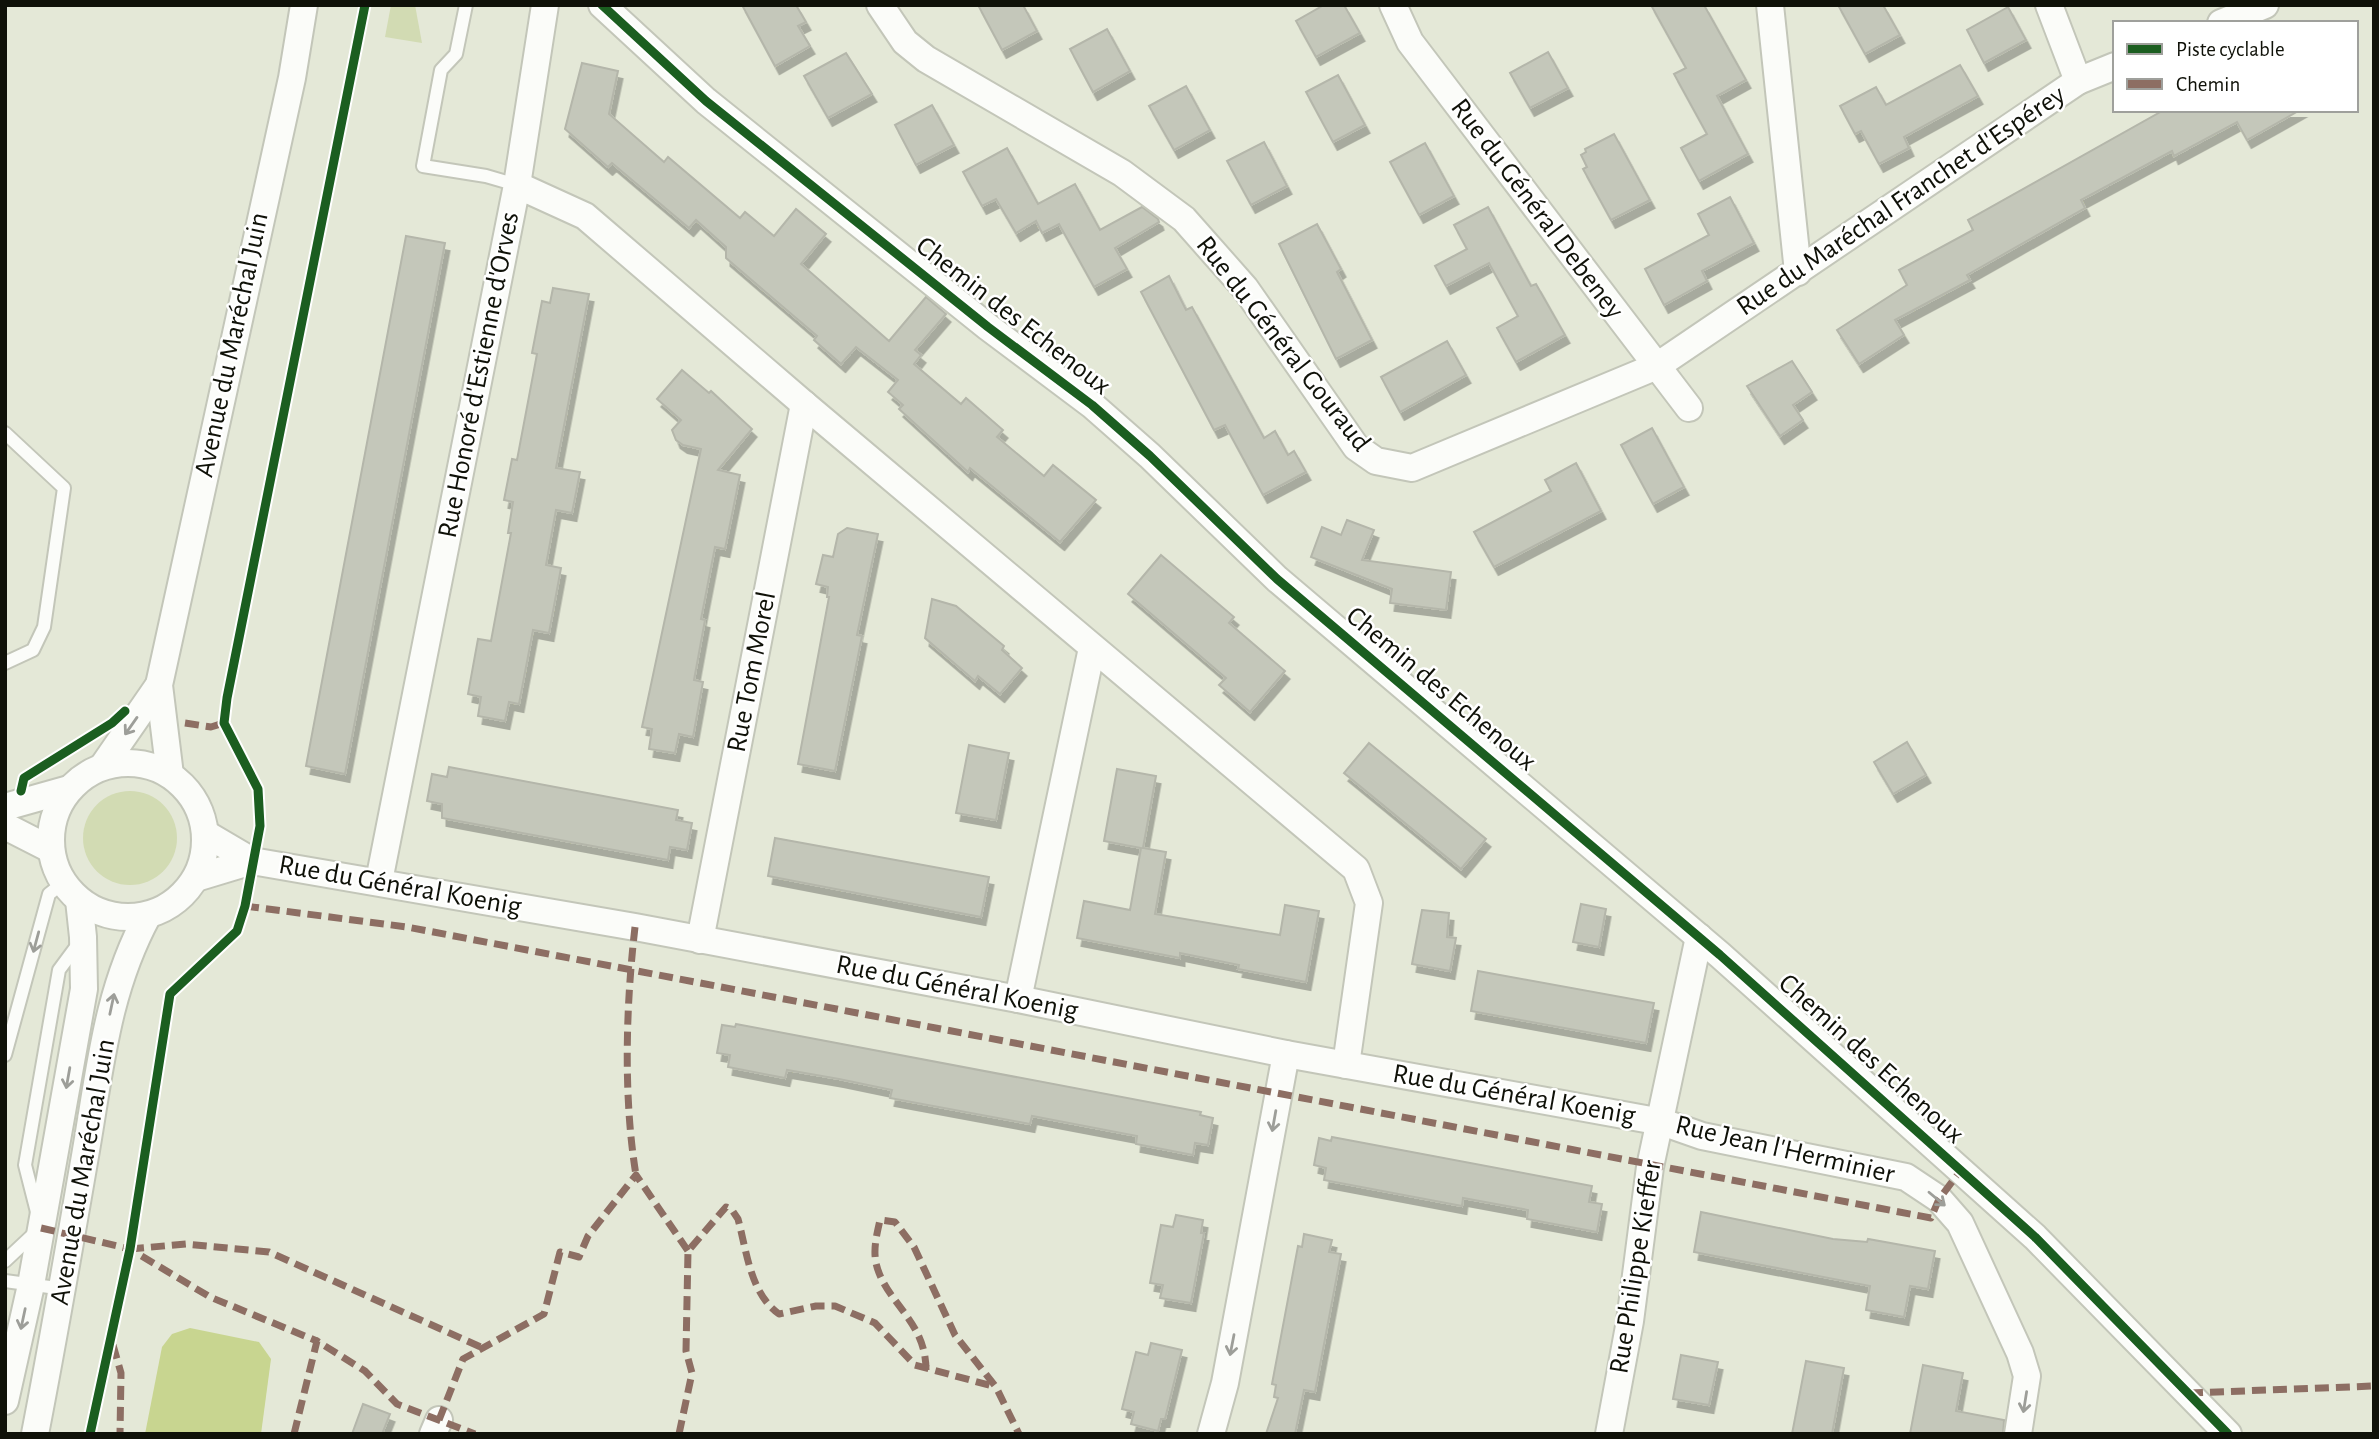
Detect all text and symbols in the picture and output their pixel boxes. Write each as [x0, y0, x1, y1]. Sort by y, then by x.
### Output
legend [2113, 21, 2358, 112]
text: Piste cyclable [2176, 39, 2285, 60]
text: Chemin [2176, 74, 2240, 95]
street label: Rue du Maréchal Franchet d'Espérey [1732, 81, 2070, 321]
street label: Rue du Général Debeney [1445, 94, 1629, 324]
street label: Avenue du Maréchal Juin [190, 210, 274, 480]
street label: Rue Honoré d'Estienne d'Orves [434, 210, 524, 540]
street label: Rue du Général Gouraud [1191, 231, 1375, 457]
street label: Chemin des Echenoux [910, 232, 1116, 400]
street label: Rue Tom Morel [723, 589, 781, 755]
street label: Chemin des Echenoux [1341, 602, 1541, 776]
one-way arrow [124, 716, 138, 735]
street label: Rue du Général Koenig [276, 851, 524, 921]
one-way arrow [28, 931, 41, 953]
street label: Rue du Général Koenig [834, 951, 1081, 1025]
street label: Chemin des Echenoux [1773, 969, 1969, 1149]
one-way arrow [105, 993, 119, 1016]
street label: Avenue du Maréchal Juin [46, 1037, 120, 1307]
street label: Rue du Général Koenig [1390, 1060, 1638, 1130]
one-way arrow [61, 1066, 74, 1089]
one-way arrow [1267, 1110, 1280, 1132]
street label: Rue Jean l'Herminier [1673, 1111, 1897, 1189]
street label: Rue Philippe Kieffer [1605, 1158, 1667, 1376]
one-way arrow [1927, 1191, 1945, 1207]
one-way arrow [16, 1307, 30, 1330]
one-way arrow [1225, 1333, 1239, 1356]
one-way arrow [2018, 1390, 2031, 1413]

